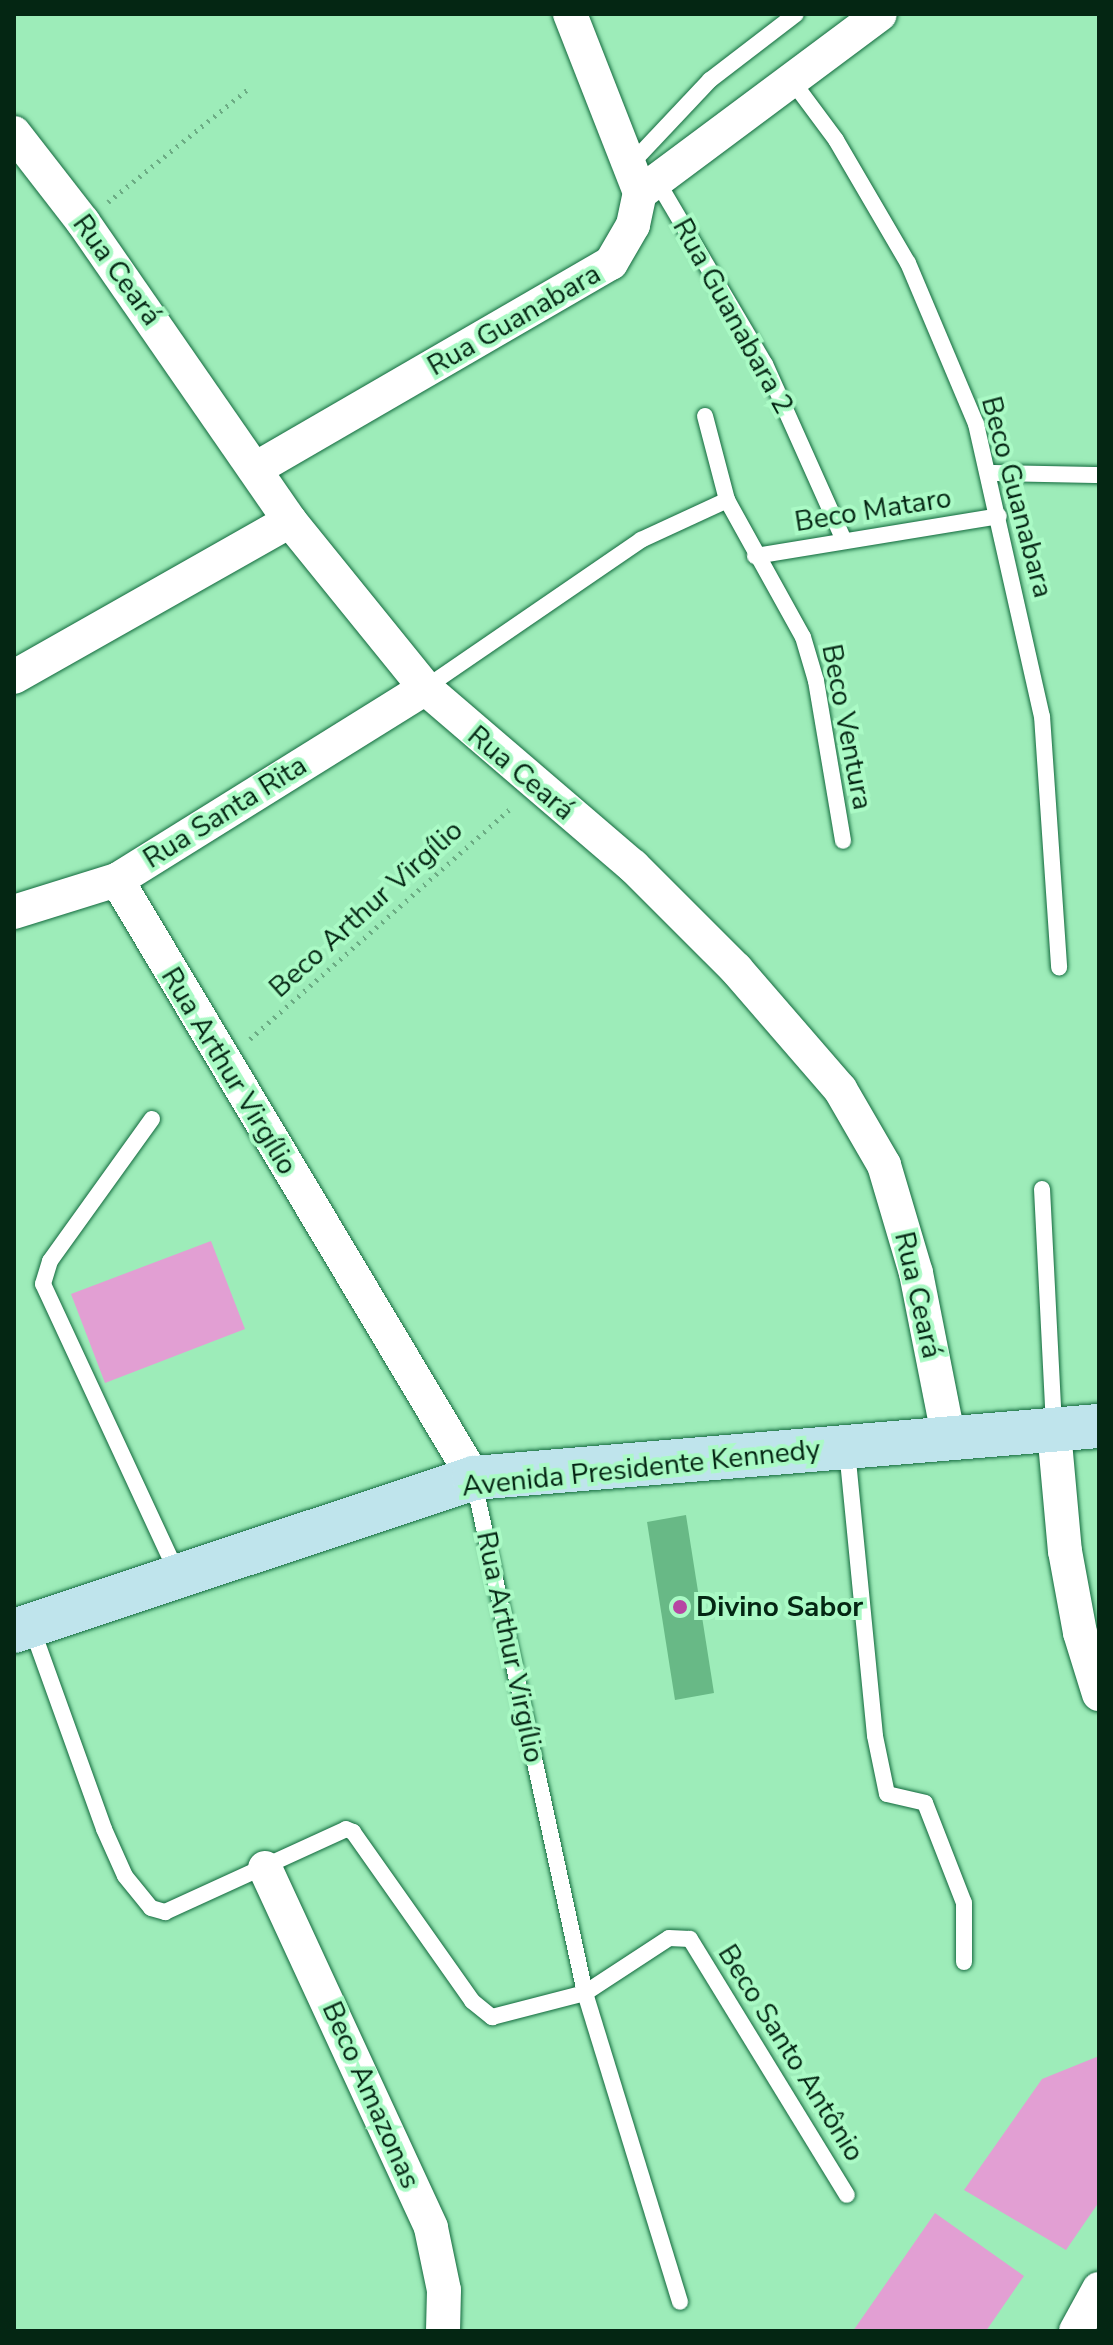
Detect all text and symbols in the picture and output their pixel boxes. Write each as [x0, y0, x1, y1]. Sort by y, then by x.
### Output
street label: Rua Ceará [66, 208, 168, 332]
street label: Rua Guanabara 2 [665, 213, 801, 419]
street label: Rua Guanabara [422, 257, 606, 383]
street label: Beco Guanabara [974, 393, 1060, 601]
street label: Beco Mataro [792, 481, 954, 539]
street label: Beco Ventura [814, 641, 880, 813]
street label: Rua Ceará [461, 719, 581, 827]
street label: Rua Santa Rita [137, 748, 313, 876]
street label: Beco Arthur Virgílio [262, 813, 470, 1005]
street label: Rua Arthur Virgílio [154, 961, 304, 1181]
street label: Rua Ceará [887, 1228, 949, 1362]
street label: Avenida Presidente Kennedy [460, 1432, 822, 1504]
street label: Rua Arthur Virgílio [469, 1528, 551, 1766]
place label: Divino Sabor [696, 1590, 863, 1624]
marker: Divino Sabor [671, 1598, 689, 1616]
street label: Beco Santo Antônio [711, 1938, 871, 2168]
street label: Beco Amazonas [315, 1996, 427, 2194]

